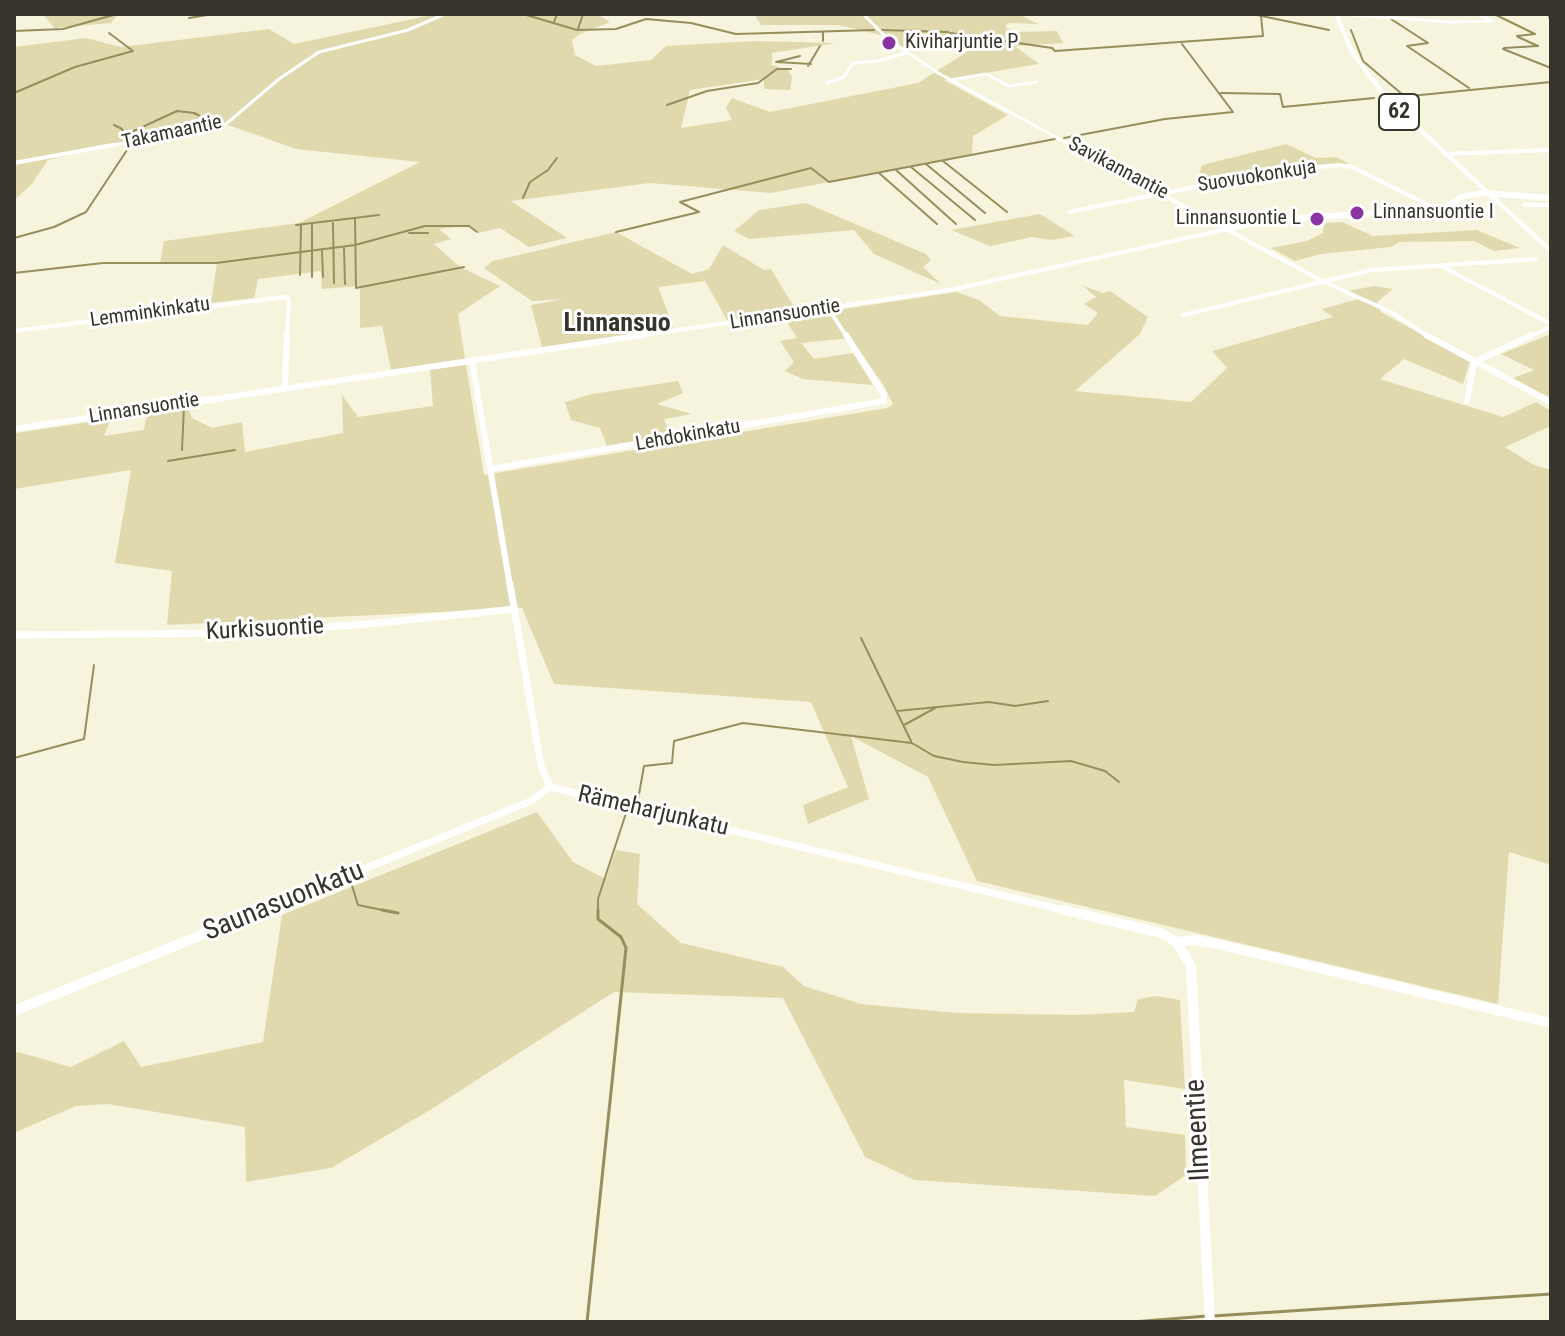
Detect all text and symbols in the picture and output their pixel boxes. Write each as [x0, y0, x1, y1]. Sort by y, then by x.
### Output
place label: Kiviharjuntie P [905, 31, 1018, 55]
marker: Kiviharjuntie P [880, 34, 898, 52]
road number: 62 [1379, 94, 1419, 130]
street label: Takamaantie [120, 111, 224, 155]
street label: Savikannantie [1064, 133, 1172, 205]
street label: Suovuokonkuja [1196, 156, 1318, 198]
place label: Linnansuontie I [1373, 201, 1494, 225]
marker: Linnansuontie I [1348, 204, 1366, 222]
place label: Linnansuontie L [1176, 207, 1301, 231]
marker: Linnansuontie L [1308, 210, 1326, 228]
street label: Lemminkinkatu [89, 293, 211, 333]
street label: Linnansuontie [728, 294, 842, 336]
district label: Linnansuo [563, 308, 671, 340]
street label: Linnansuontie [87, 388, 201, 430]
street label: Lehdokinkatu [634, 415, 742, 457]
street label: Kurkisuontie [205, 613, 325, 647]
street label: Rämeharjunkatu [575, 781, 731, 843]
street label: Saunasuonkatu [199, 855, 369, 949]
street label: Ilmeentie [1180, 1078, 1218, 1182]

